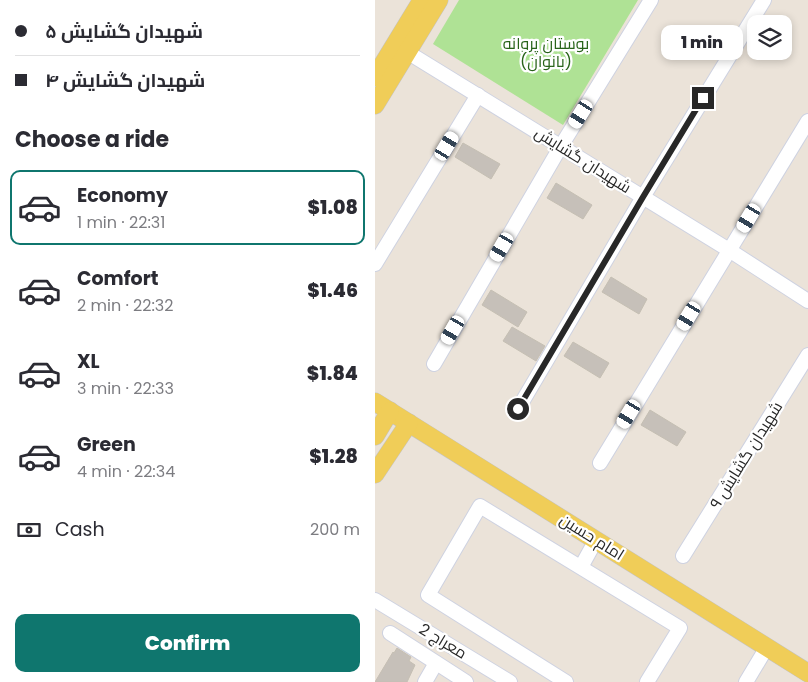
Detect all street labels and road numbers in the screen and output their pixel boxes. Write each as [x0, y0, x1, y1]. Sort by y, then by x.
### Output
street label: شهیدان گشایش [530, 121, 636, 199]
street label: شهیدان گشایش ۹ [704, 397, 788, 513]
street label: امام حسین [555, 508, 629, 566]
street label: معراج 2 [415, 618, 471, 664]

